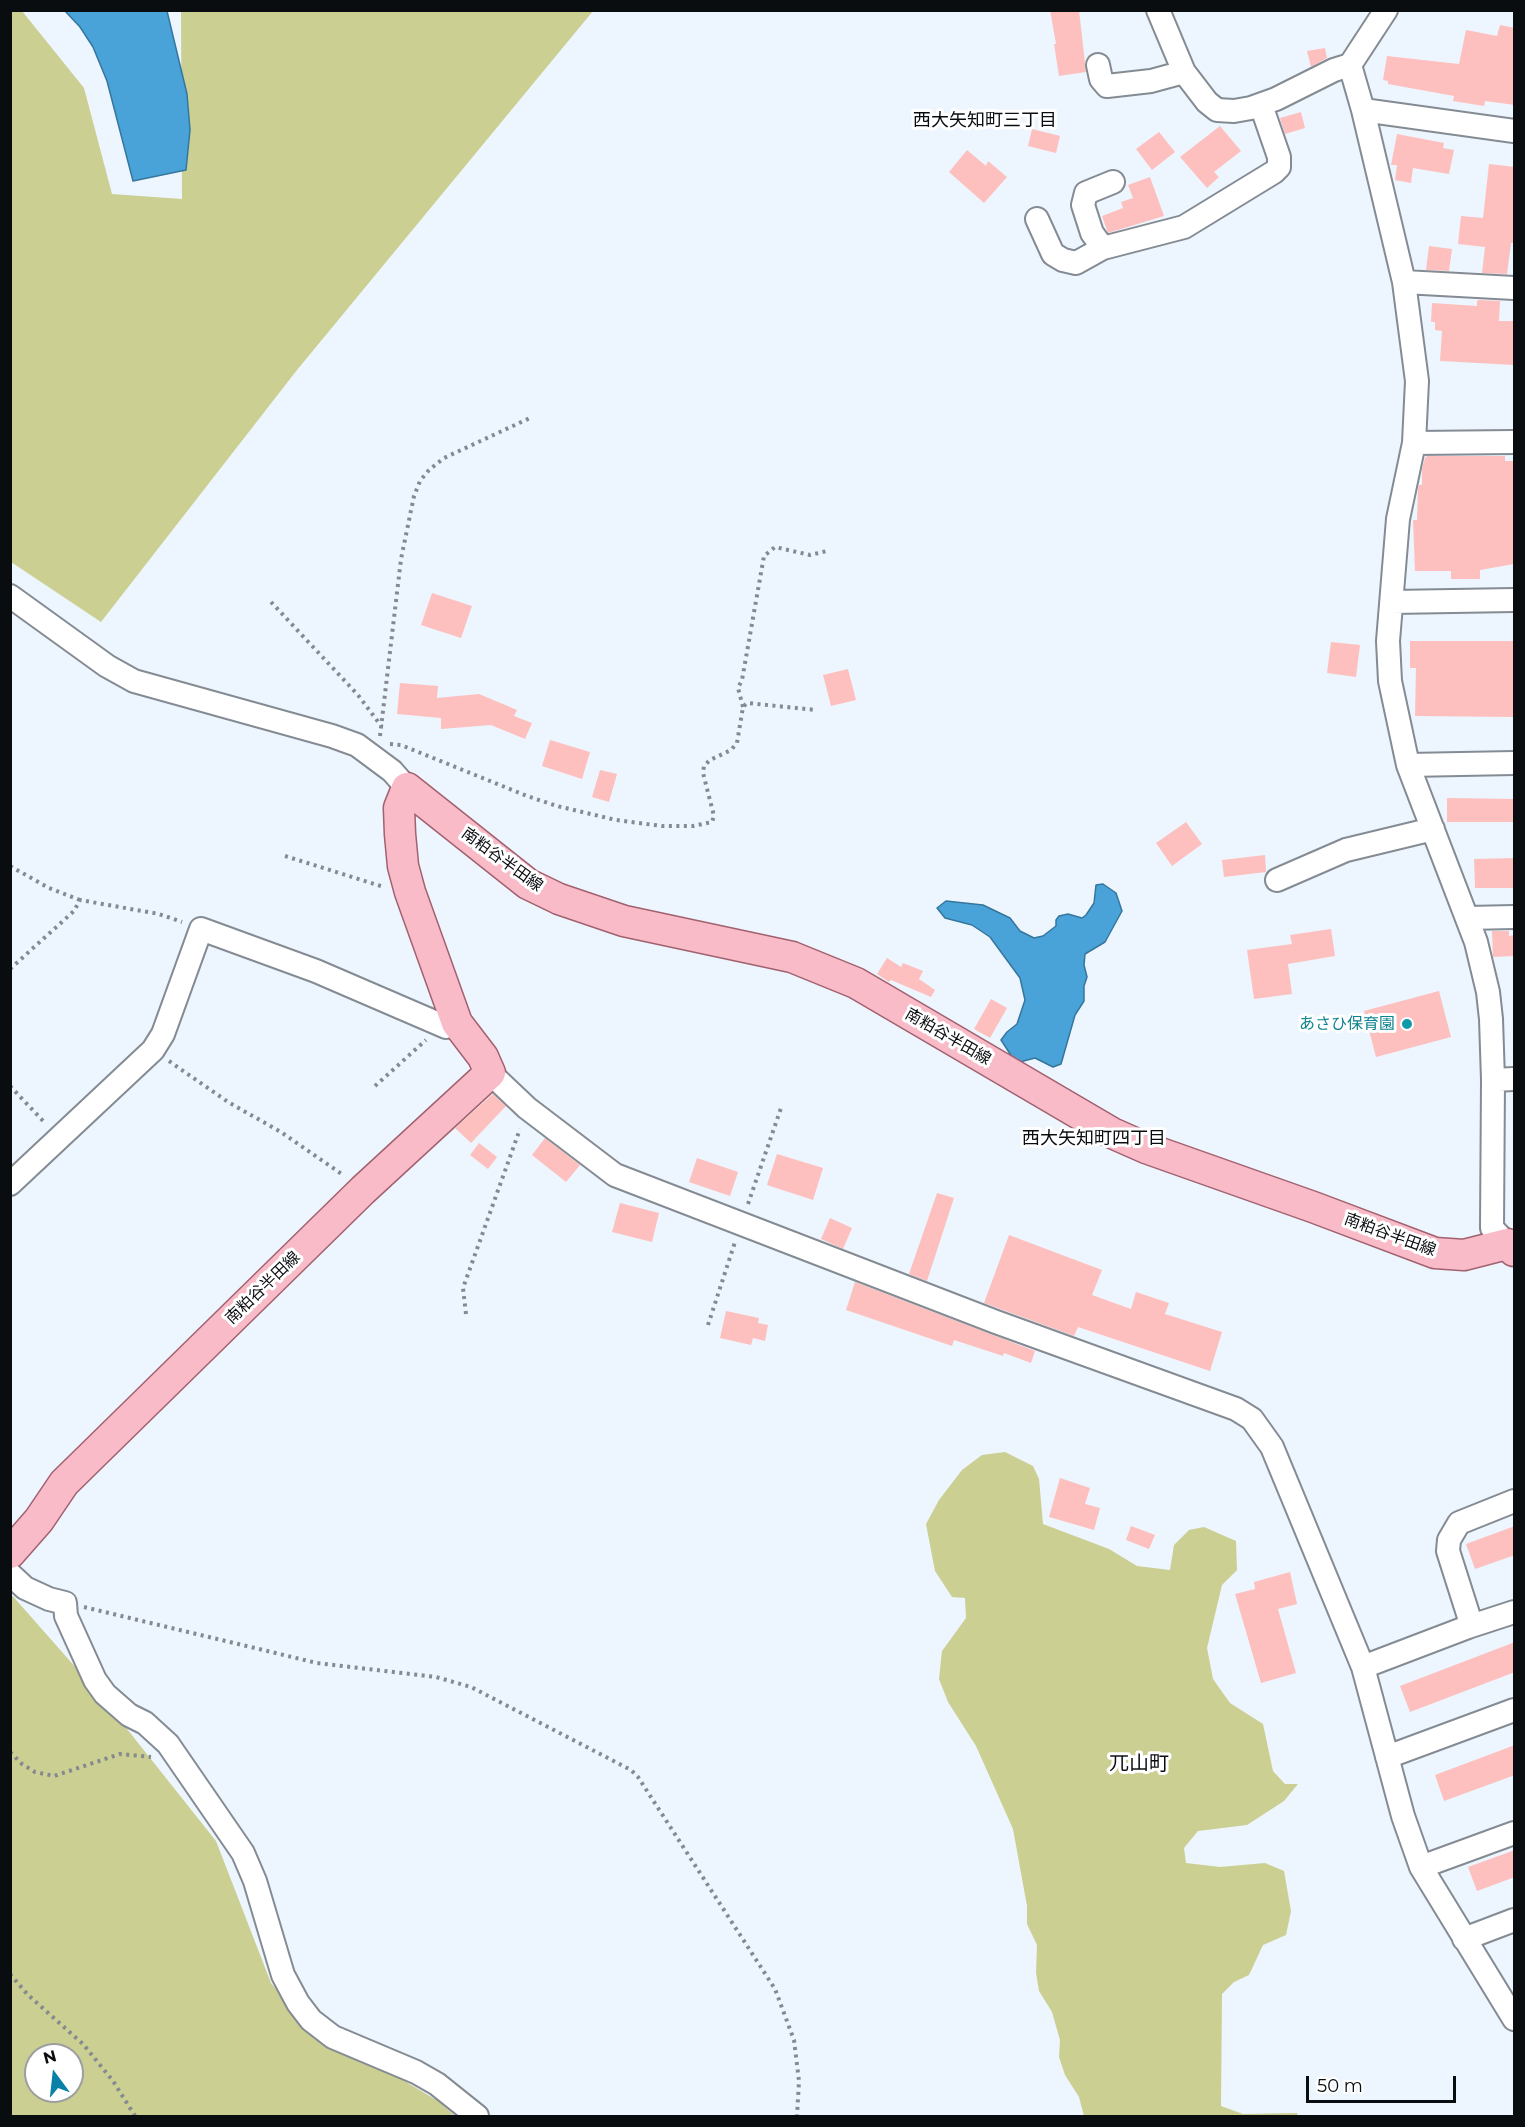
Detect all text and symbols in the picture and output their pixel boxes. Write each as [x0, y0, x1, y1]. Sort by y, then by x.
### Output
district label: 西大矢知町三丁目 [913, 110, 1057, 132]
street label: 南粕谷半田線 [458, 824, 546, 896]
street label: 南粕谷半田線 [902, 1005, 994, 1069]
place label: あさひ保育園 [1299, 1014, 1395, 1034]
marker: あさひ保育園 [1400, 1017, 1414, 1031]
district label: 西大矢知町四丁目 [1022, 1128, 1166, 1150]
street label: 南粕谷半田線 [1342, 1210, 1438, 1260]
street label: 南粕谷半田線 [222, 1248, 304, 1328]
district label: 兀山町 [1109, 1752, 1169, 1776]
north arrow [24, 2043, 84, 2103]
text: N [41, 2046, 58, 2068]
scale bar [1309, 2064, 1459, 2102]
text: 50 m [1317, 2075, 1363, 2097]

